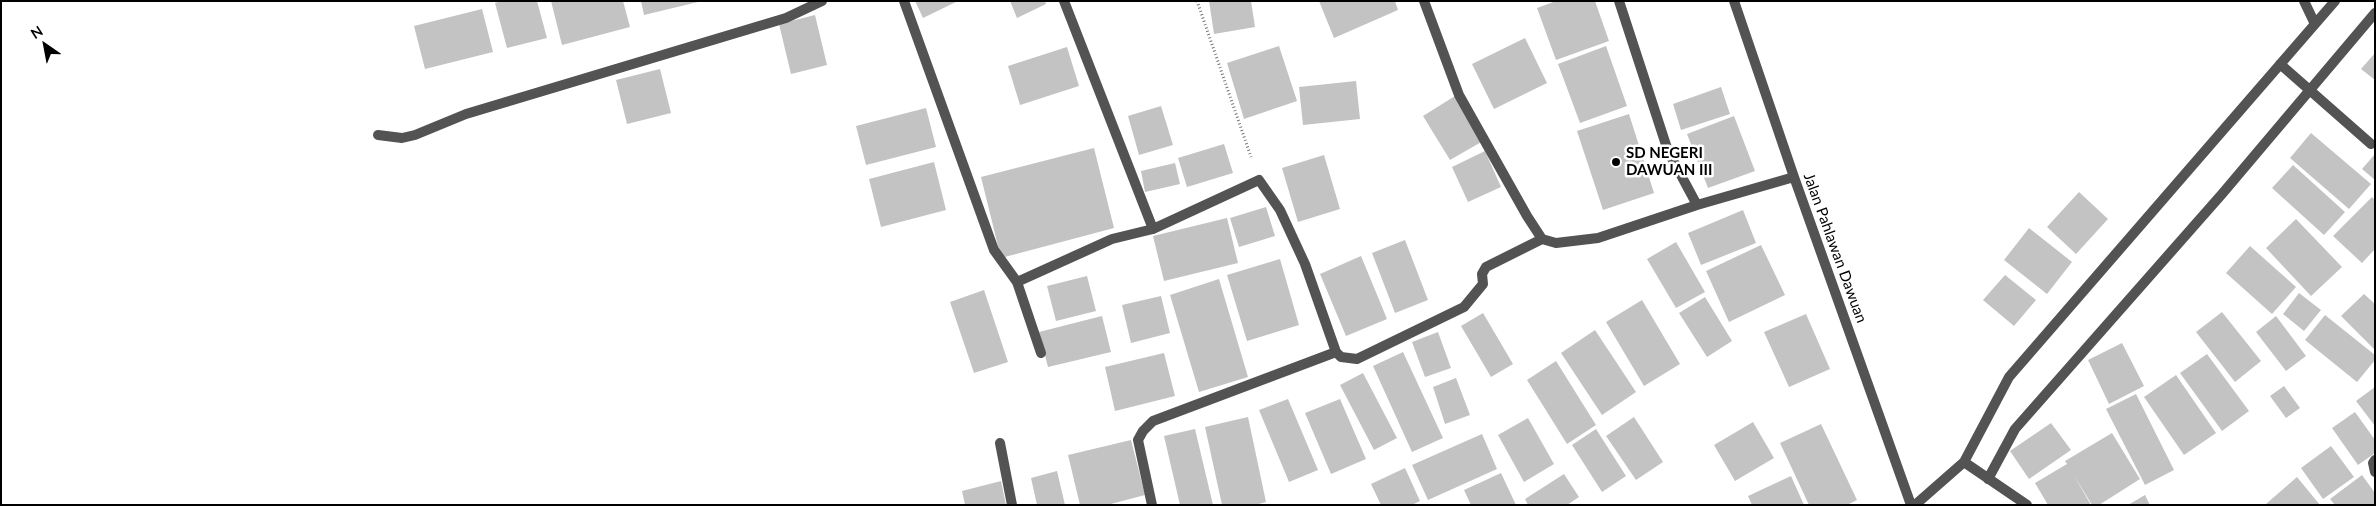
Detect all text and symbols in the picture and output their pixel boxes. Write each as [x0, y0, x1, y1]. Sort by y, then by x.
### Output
north arrow [20, 20, 70, 70]
text: N [27, 22, 46, 42]
place label: SD NEGERI DAWUAN III [1626, 144, 1712, 179]
marker: SD NEGERI DAWUAN III [1610, 156, 1622, 168]
street label: Jalan Pahlawan Dawuan [1799, 171, 1871, 325]

